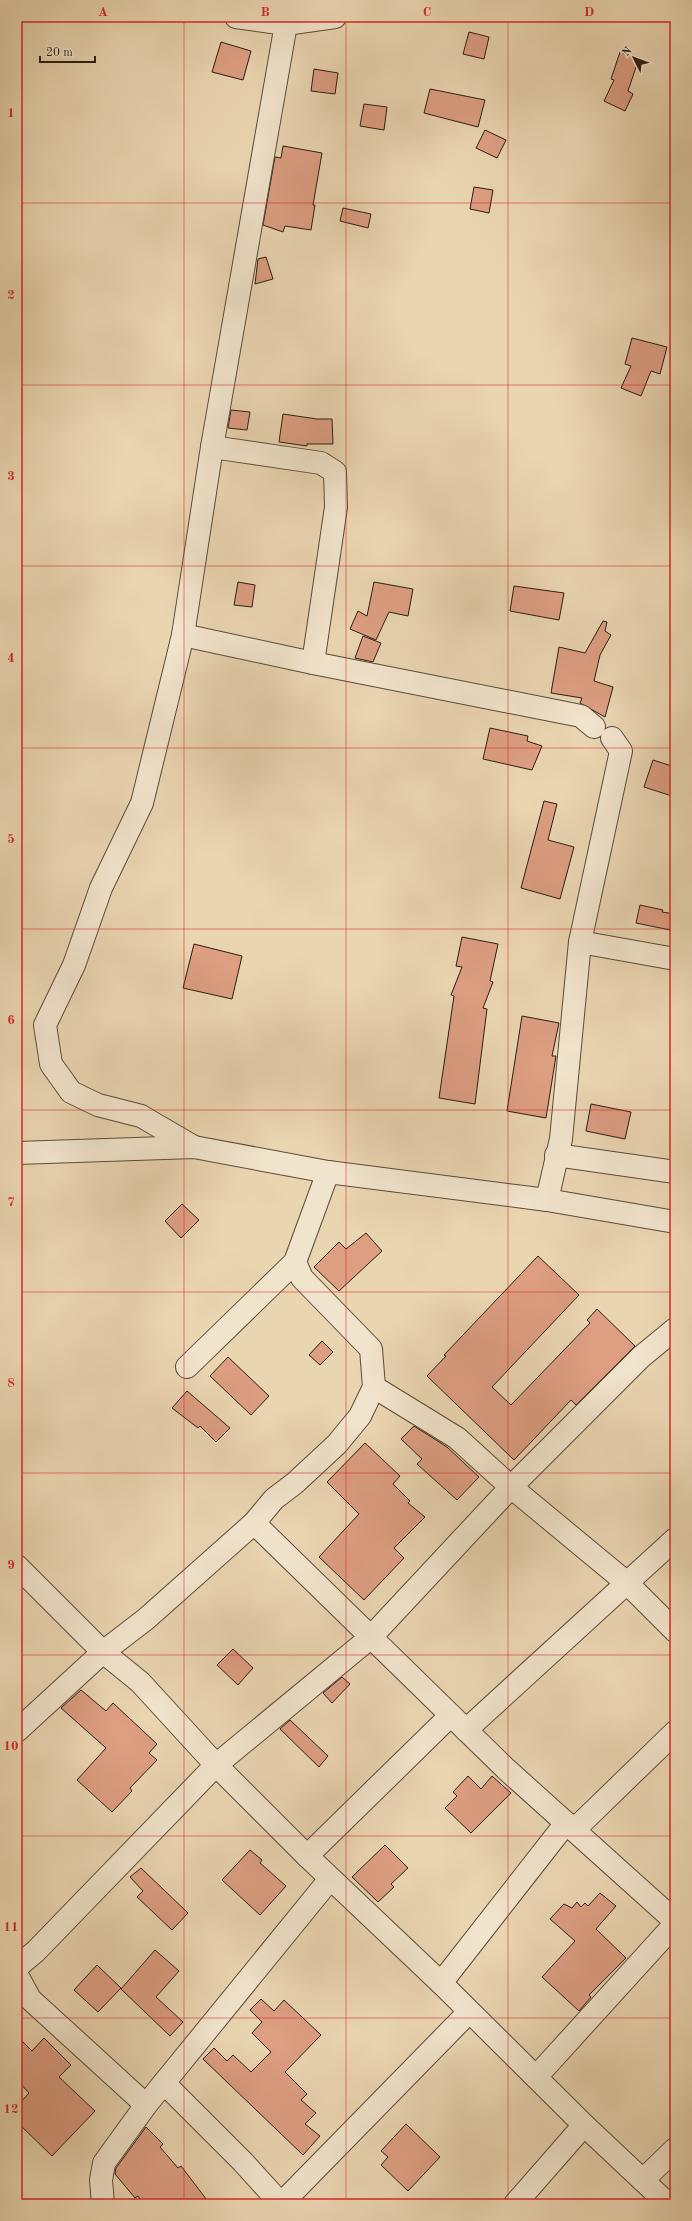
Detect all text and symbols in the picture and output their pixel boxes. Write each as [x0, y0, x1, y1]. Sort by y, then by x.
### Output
text: A [98, 6, 108, 19]
text: B [260, 6, 270, 19]
text: C [423, 6, 431, 19]
text: D [584, 6, 594, 19]
scale bar [40, 38, 95, 64]
north arrow [614, 38, 654, 78]
text: N [621, 45, 635, 59]
text: 20 m [46, 47, 73, 59]
text: 1 [7, 107, 15, 120]
text: 2 [7, 289, 15, 302]
text: 3 [7, 470, 15, 483]
text: 4 [7, 652, 15, 665]
text: 5 [7, 833, 15, 846]
text: 6 [7, 1014, 15, 1027]
text: 7 [7, 1196, 15, 1209]
text: 8 [7, 1377, 15, 1390]
text: 9 [7, 1559, 15, 1572]
text: 10 [3, 1740, 19, 1753]
text: 11 [3, 1921, 19, 1934]
text: 12 [3, 2103, 19, 2116]

